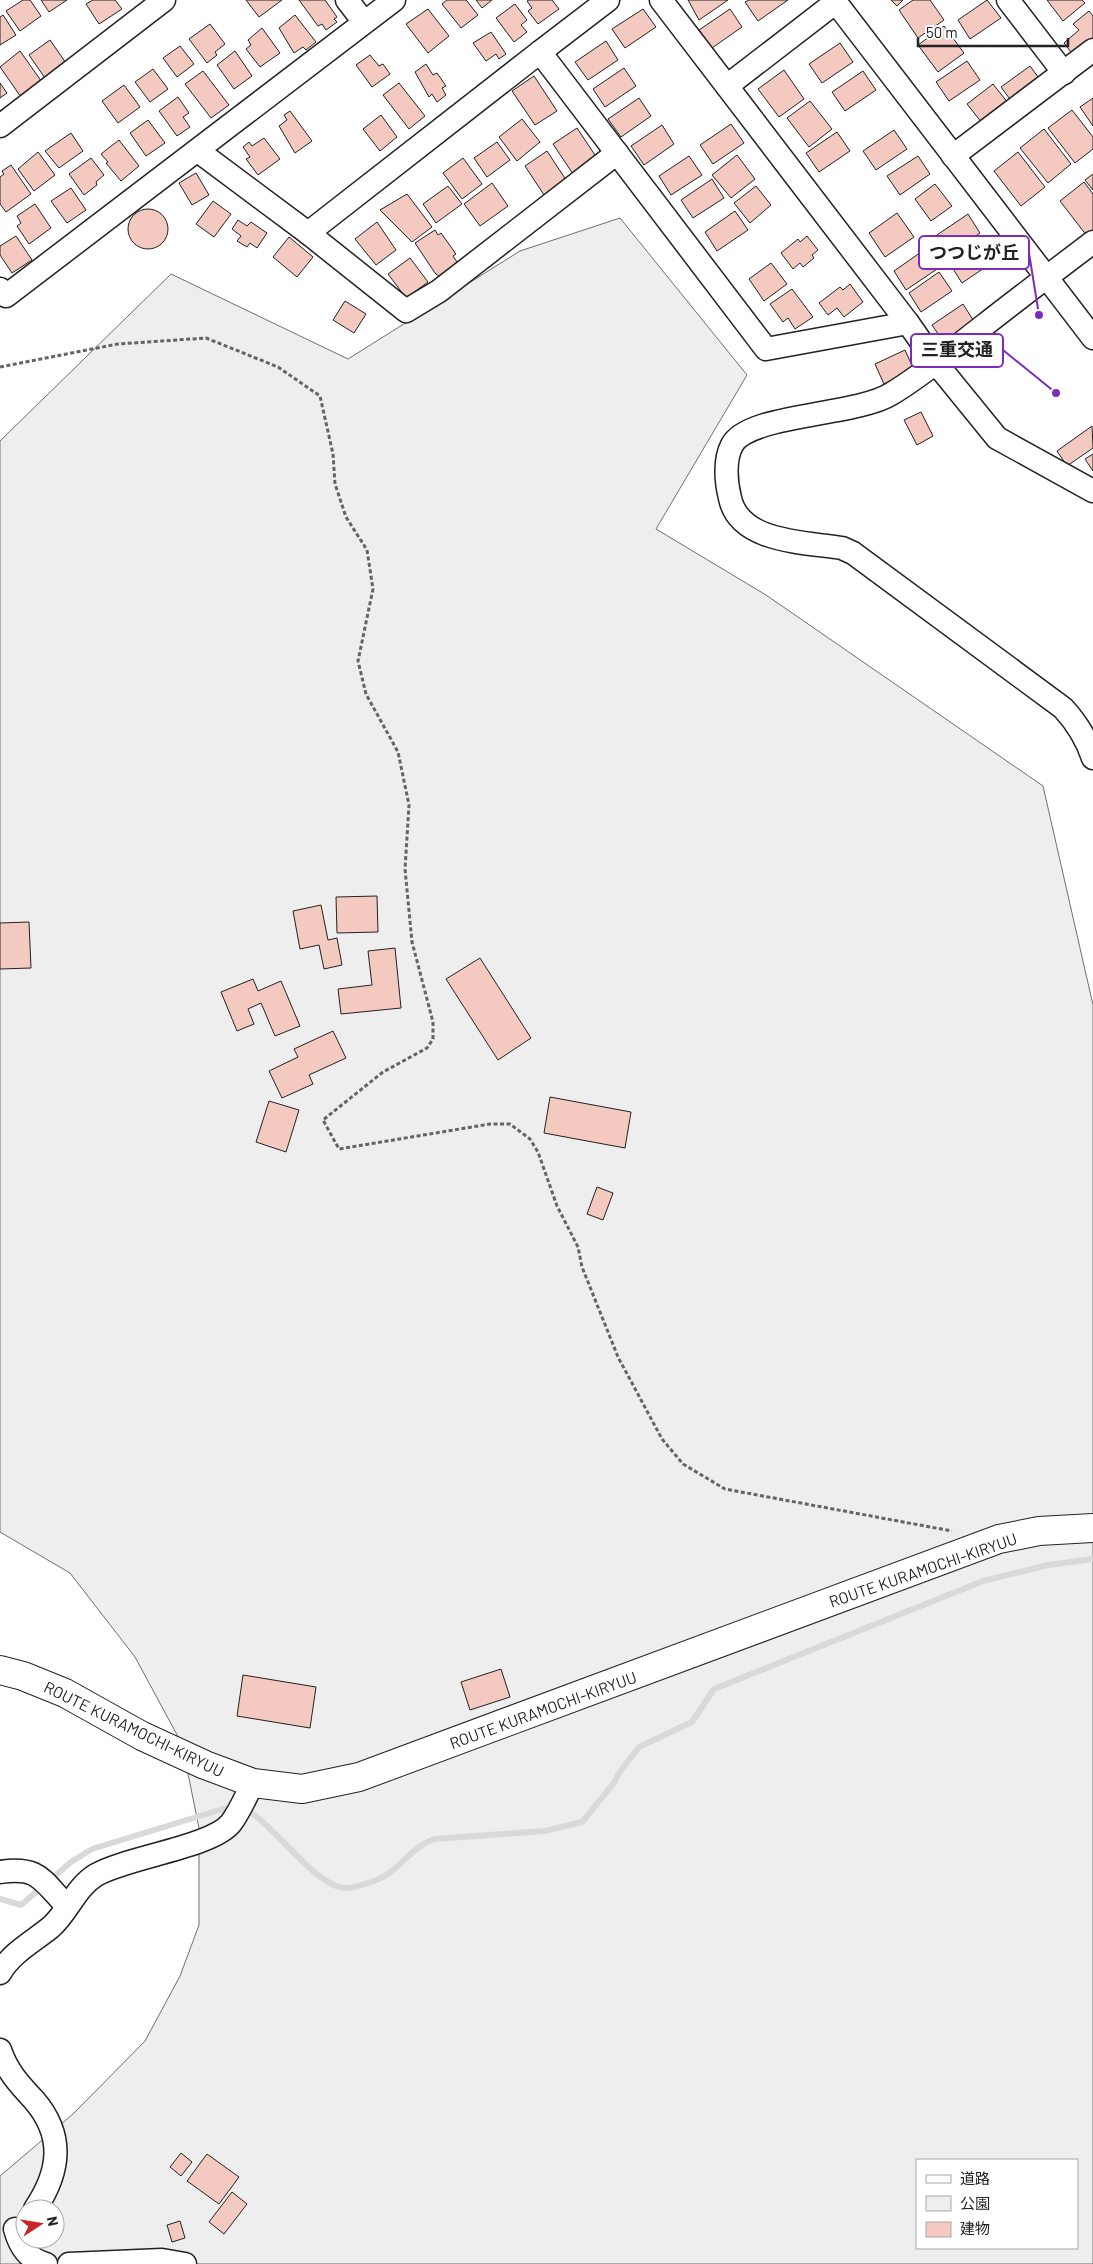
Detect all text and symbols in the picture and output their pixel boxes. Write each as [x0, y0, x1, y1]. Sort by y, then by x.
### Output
scale bar [918, 15, 1068, 47]
text: 50 m [926, 23, 958, 41]
callout: つつじが丘 [919, 236, 1029, 269]
text: つつじが丘 [929, 241, 1019, 263]
callout: 三重交通 [911, 334, 1003, 367]
text: 三重交通 [921, 338, 993, 360]
street label: ROUTE KURAMOCHI-KIRYUU [826, 1528, 1019, 1611]
street label: ROUTE KURAMOCHI-KIRYUU [447, 1667, 639, 1752]
street label: ROUTE KURAMOCHI-KIRYUU [41, 1677, 227, 1780]
legend [916, 2159, 1078, 2249]
text: 道路 [960, 2169, 990, 2187]
text: 公園 [960, 2194, 990, 2212]
north arrow [15, 2199, 65, 2249]
text: N [44, 2215, 62, 2228]
text: 建物 [960, 2219, 990, 2237]

